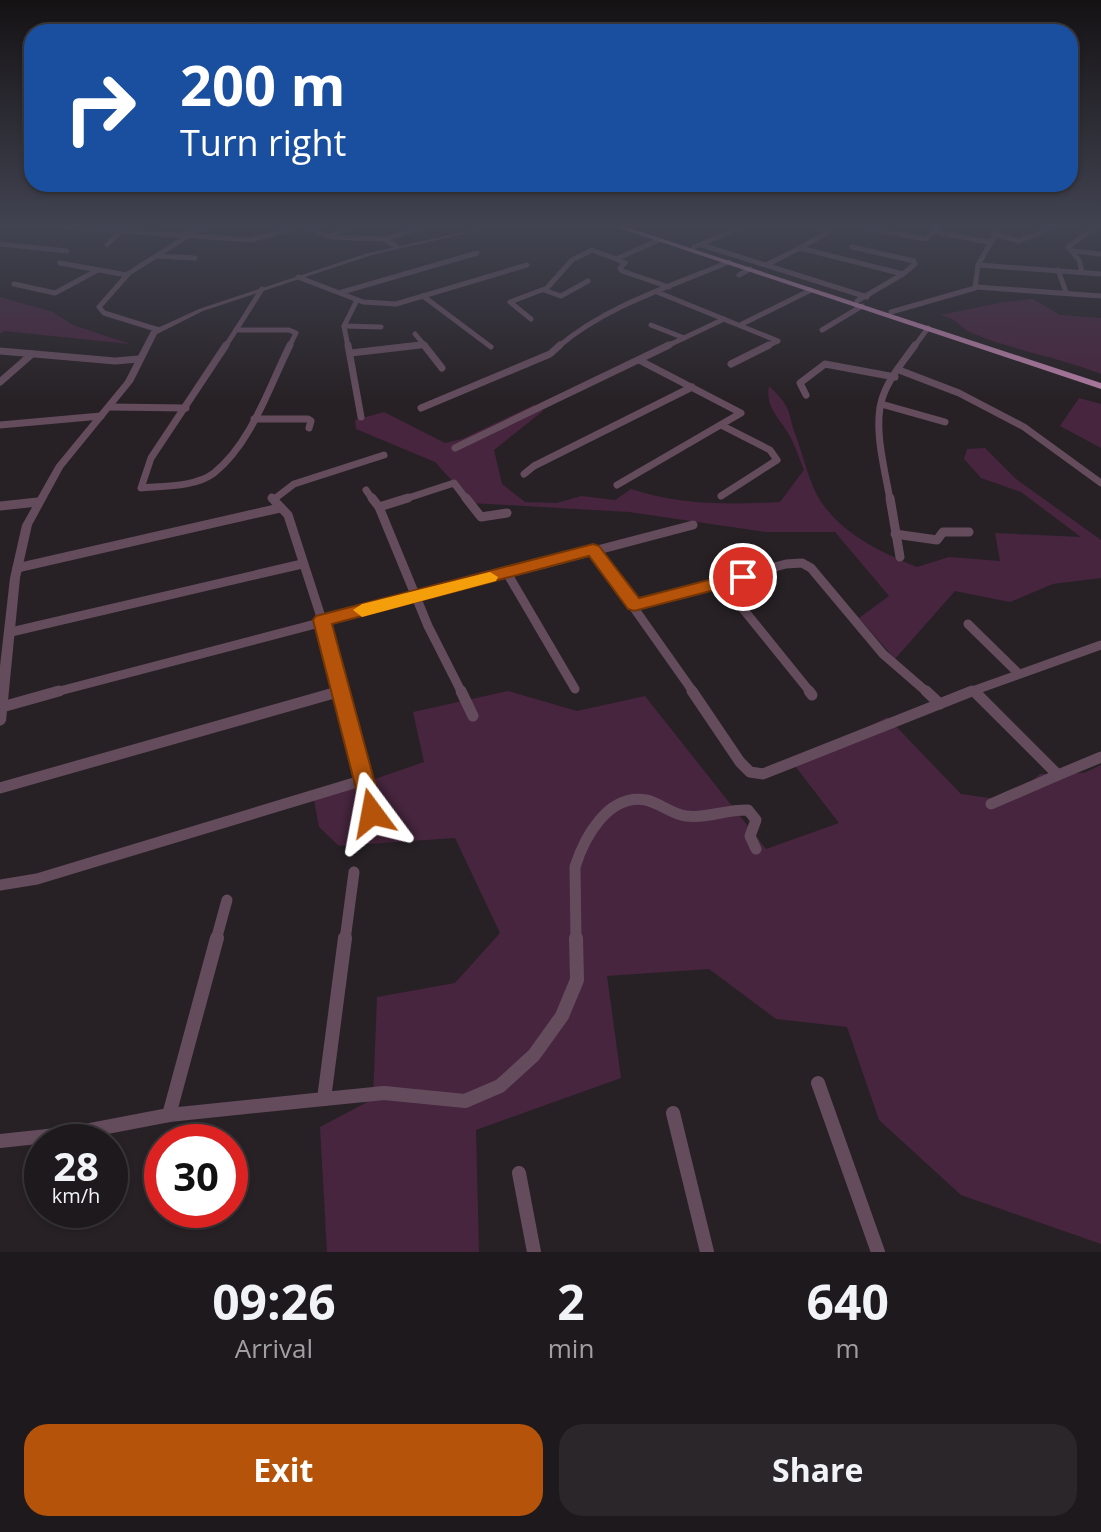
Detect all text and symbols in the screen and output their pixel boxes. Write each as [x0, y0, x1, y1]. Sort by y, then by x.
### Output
text: 200 m [180, 46, 346, 122]
icon: right [48, 56, 152, 160]
text: Turn right [180, 118, 346, 167]
pin [709, 543, 777, 611]
icon: arrive [721, 555, 765, 599]
position arrow [330, 771, 414, 855]
speed limit sign: 30 [144, 1124, 248, 1228]
text: 28 [53, 1138, 99, 1193]
text: km/h [52, 1182, 100, 1209]
text: 09:26 [212, 1269, 336, 1334]
text: 2 [557, 1269, 585, 1334]
text: 640 [806, 1269, 889, 1334]
text: Arrival [235, 1330, 313, 1366]
text: min [548, 1330, 594, 1366]
text: m [836, 1330, 860, 1366]
button: Exit [24, 1424, 543, 1516]
button: Share [559, 1424, 1077, 1516]

